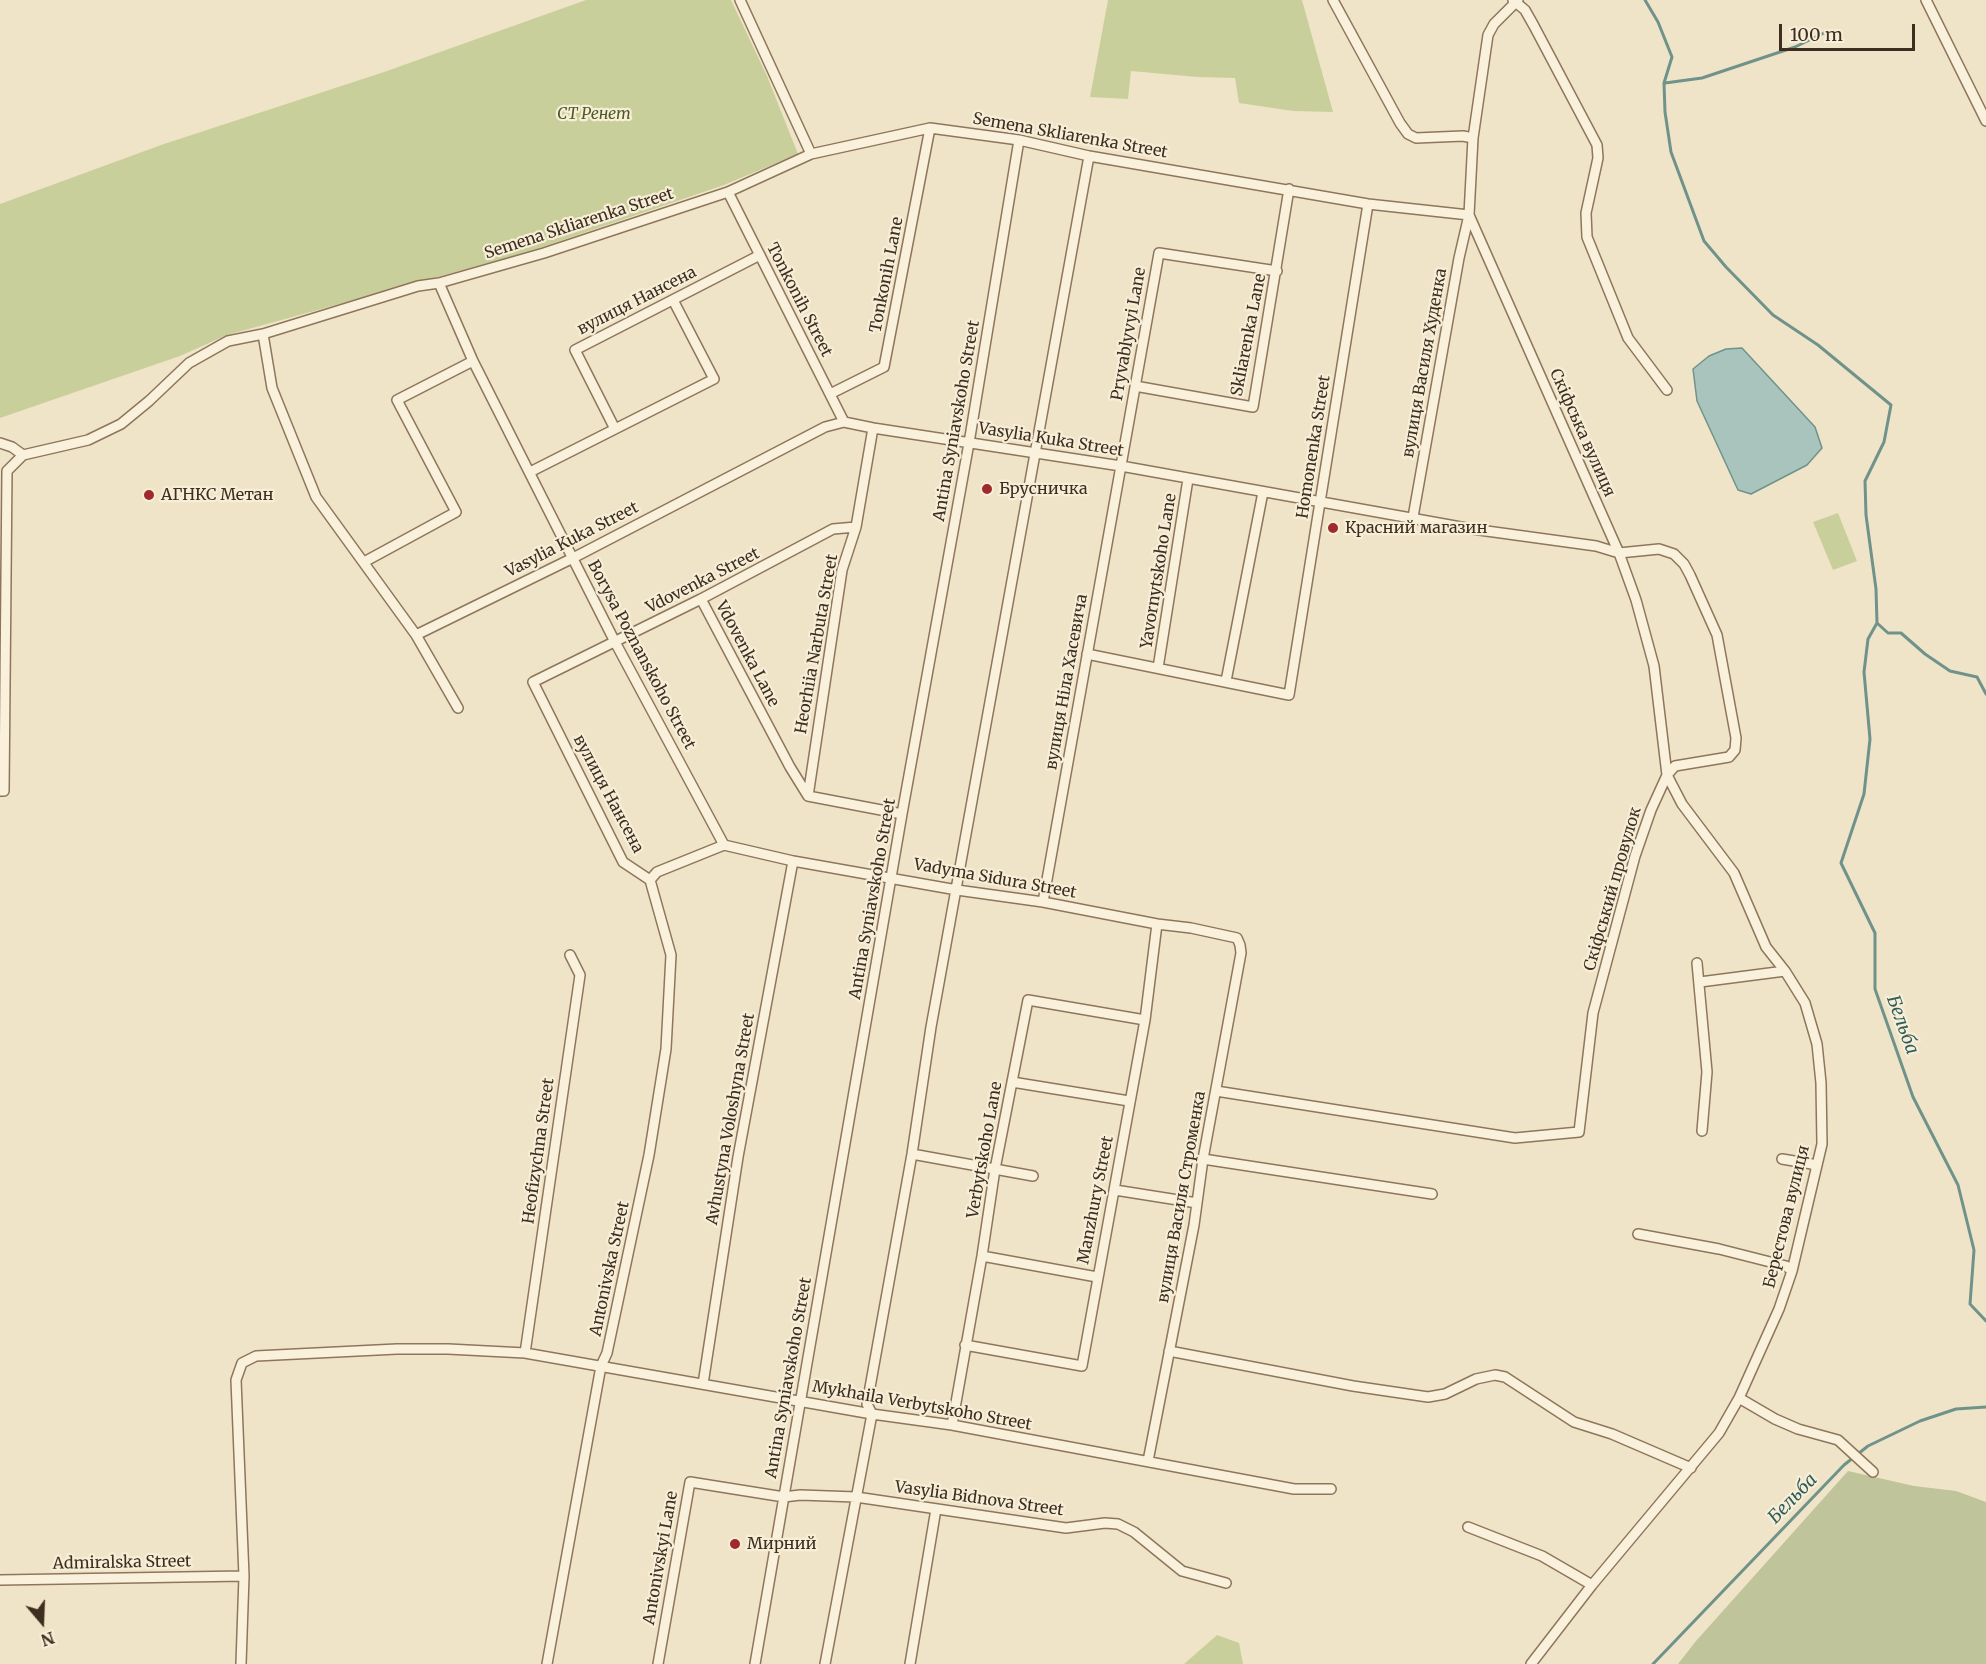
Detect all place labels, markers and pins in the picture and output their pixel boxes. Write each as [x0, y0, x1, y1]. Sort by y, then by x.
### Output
place label: Брусничка [999, 479, 1088, 499]
marker: Брусничка [980, 482, 994, 496]
place label: АГНКС Метан [161, 485, 273, 505]
marker: АГНКС Метан [142, 488, 156, 502]
place label: Красний магазин [1345, 518, 1487, 538]
marker: Красний магазин [1326, 521, 1340, 535]
place label: Мирний [747, 1534, 817, 1554]
marker: Мирний [728, 1537, 742, 1551]

